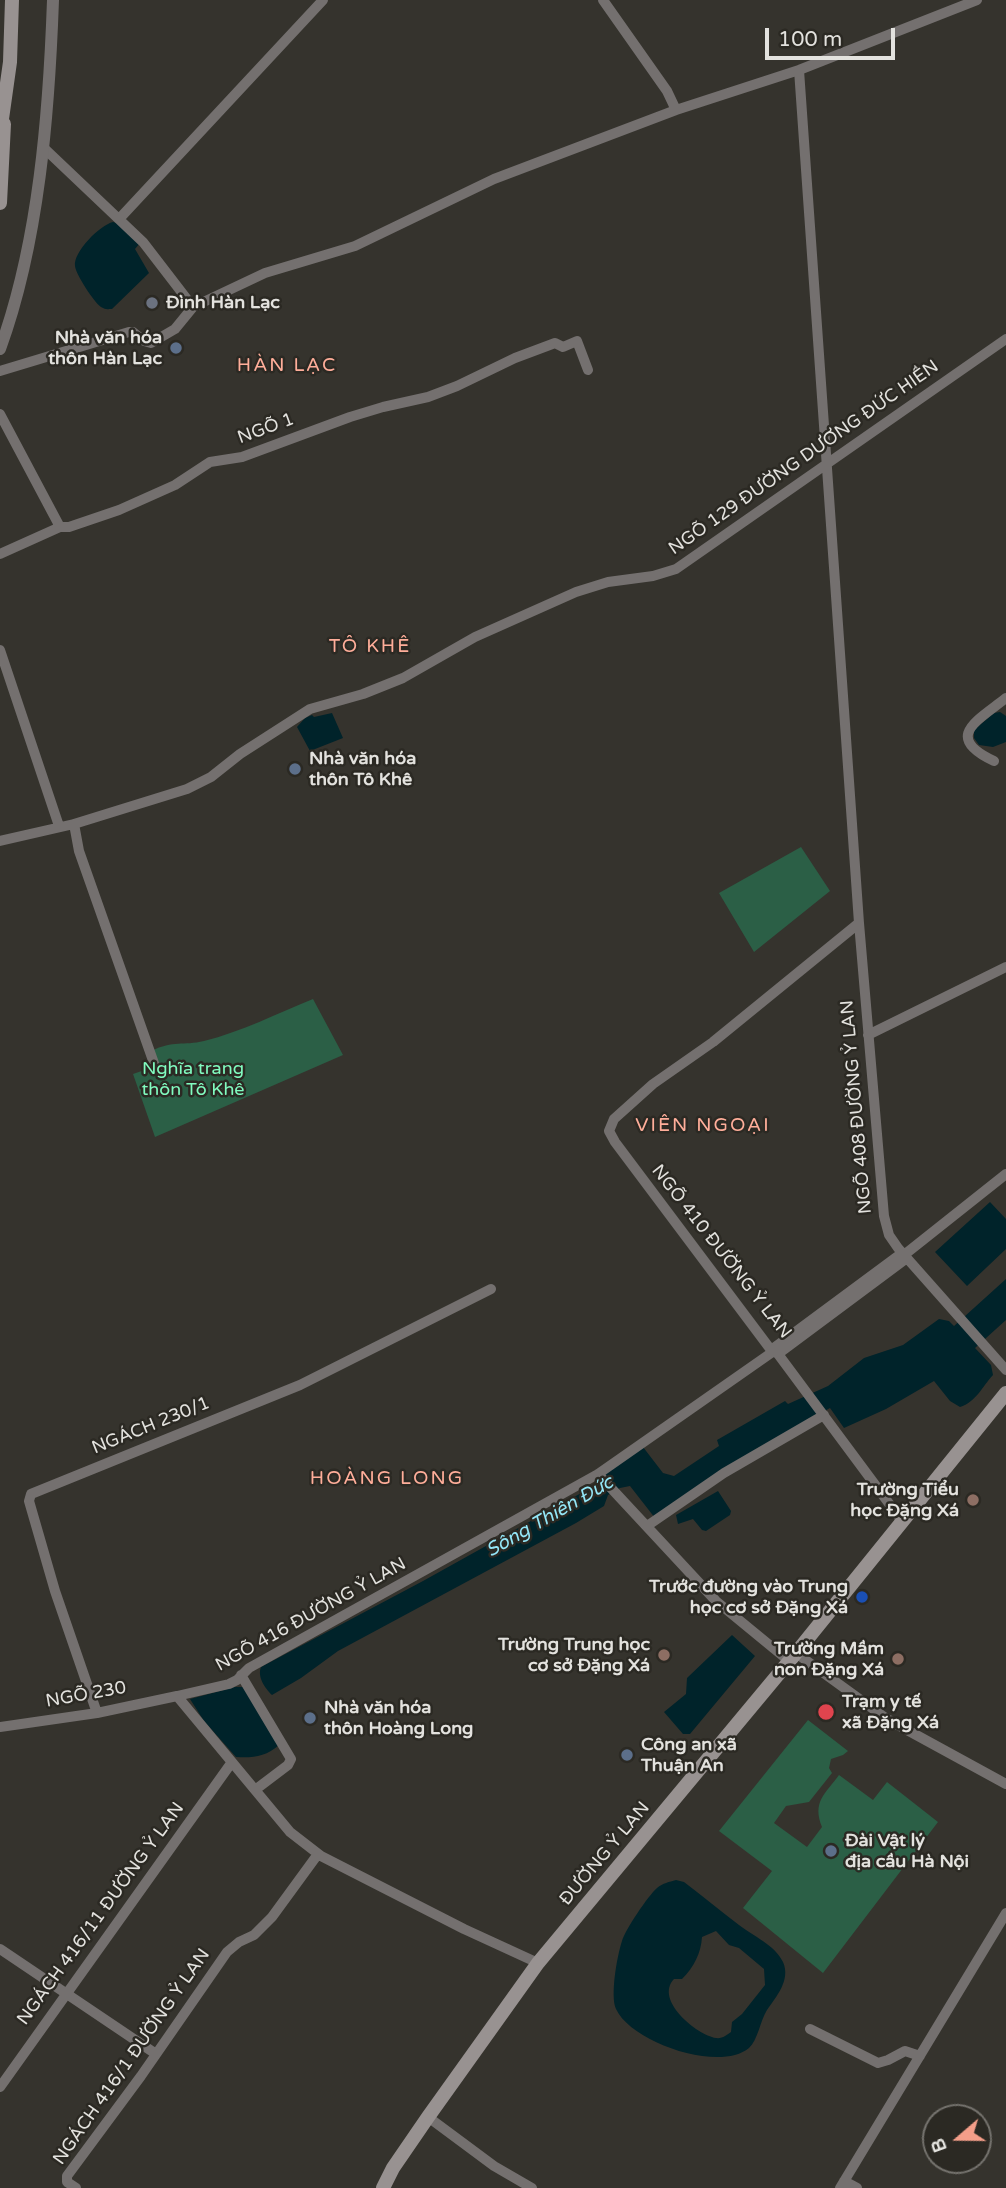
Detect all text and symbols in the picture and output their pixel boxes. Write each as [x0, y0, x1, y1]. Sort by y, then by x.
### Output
scale bar [768, 14, 898, 58]
text: 100 m [778, 27, 842, 52]
place label: Đình Hàn Lạc [166, 292, 280, 314]
marker: Đình Hàn Lạc [144, 295, 160, 311]
place label: Nhà văn hóa thôn Hàn Lạc [48, 327, 162, 370]
marker: Nhà văn hóa thôn Hàn Lạc [168, 340, 184, 356]
district label: HÀN LẠC [238, 355, 336, 377]
street label: NGÕ 129 ĐƯỜNG DƯƠNG ĐỨC HIỀN [665, 356, 943, 560]
street label: NGÕ 1 [235, 409, 297, 449]
district label: TÔ KHÊ [329, 636, 411, 658]
place label: Nhà văn hóa thôn Tô Khê [309, 748, 416, 790]
marker: Nhà văn hóa thôn Tô Khê [287, 761, 303, 777]
street label: NGÕ 408 ĐƯỜNG Ỷ LAN [837, 999, 877, 1215]
park label: Nghĩa trang thôn Tô Khê [141, 1058, 245, 1100]
district label: VIÊN NGOẠI [637, 1115, 769, 1137]
street label: NGÕ 410 ĐƯỜNG Ỷ LAN [646, 1161, 796, 1343]
street label: NGÁCH 230/1 [89, 1393, 213, 1459]
district label: HOÀNG LONG [311, 1468, 463, 1490]
water label: Sông Thiên Đức [482, 1471, 618, 1563]
place label: Trường Tiểu học Đặng Xá [850, 1479, 959, 1522]
marker: Trường Tiểu học Đặng Xá [965, 1492, 981, 1508]
street label: NGÕ 416 ĐƯỜNG Ỷ LAN [212, 1554, 410, 1676]
place label: Trước đường vào Trung học cơ sở Đặng Xá [649, 1576, 848, 1618]
marker: Trước đường vào Trung học cơ sở Đặng Xá [854, 1589, 870, 1605]
place label: Trường Trung học cơ sở Đặng Xá [498, 1634, 650, 1676]
place label: Trường Mầm non Đặng Xá [774, 1638, 884, 1680]
marker: Trường Trung học cơ sở Đặng Xá [656, 1647, 672, 1663]
marker: Trường Mầm non Đặng Xá [890, 1651, 906, 1667]
street label: NGÕ 230 [44, 1677, 128, 1713]
place label: Trạm y tế xã Đặng Xá [842, 1691, 939, 1734]
place label: Nhà văn hóa thôn Hoàng Long [324, 1697, 473, 1740]
marker: Trạm y tế xã Đặng Xá [816, 1702, 836, 1722]
marker: Nhà văn hóa thôn Hoàng Long [302, 1710, 318, 1726]
place label: Công an xã Thuận An [641, 1734, 737, 1776]
marker: Công an xã Thuận An [619, 1747, 635, 1763]
street label: NGÁCH 416/11 ĐƯỜNG Ỷ LAN [13, 1798, 189, 2030]
street label: ĐƯỜNG Ỷ LAN [555, 1798, 655, 1910]
place label: Đài Vật lý địa cầu Hà Nội [845, 1830, 969, 1872]
marker: Đài Vật lý địa cầu Hà Nội [823, 1843, 839, 1859]
street label: NGÁCH 416/1 ĐƯỜNG Ỷ LAN [49, 1945, 215, 2169]
north arrow [922, 2104, 992, 2174]
text: B [927, 2136, 952, 2155]

